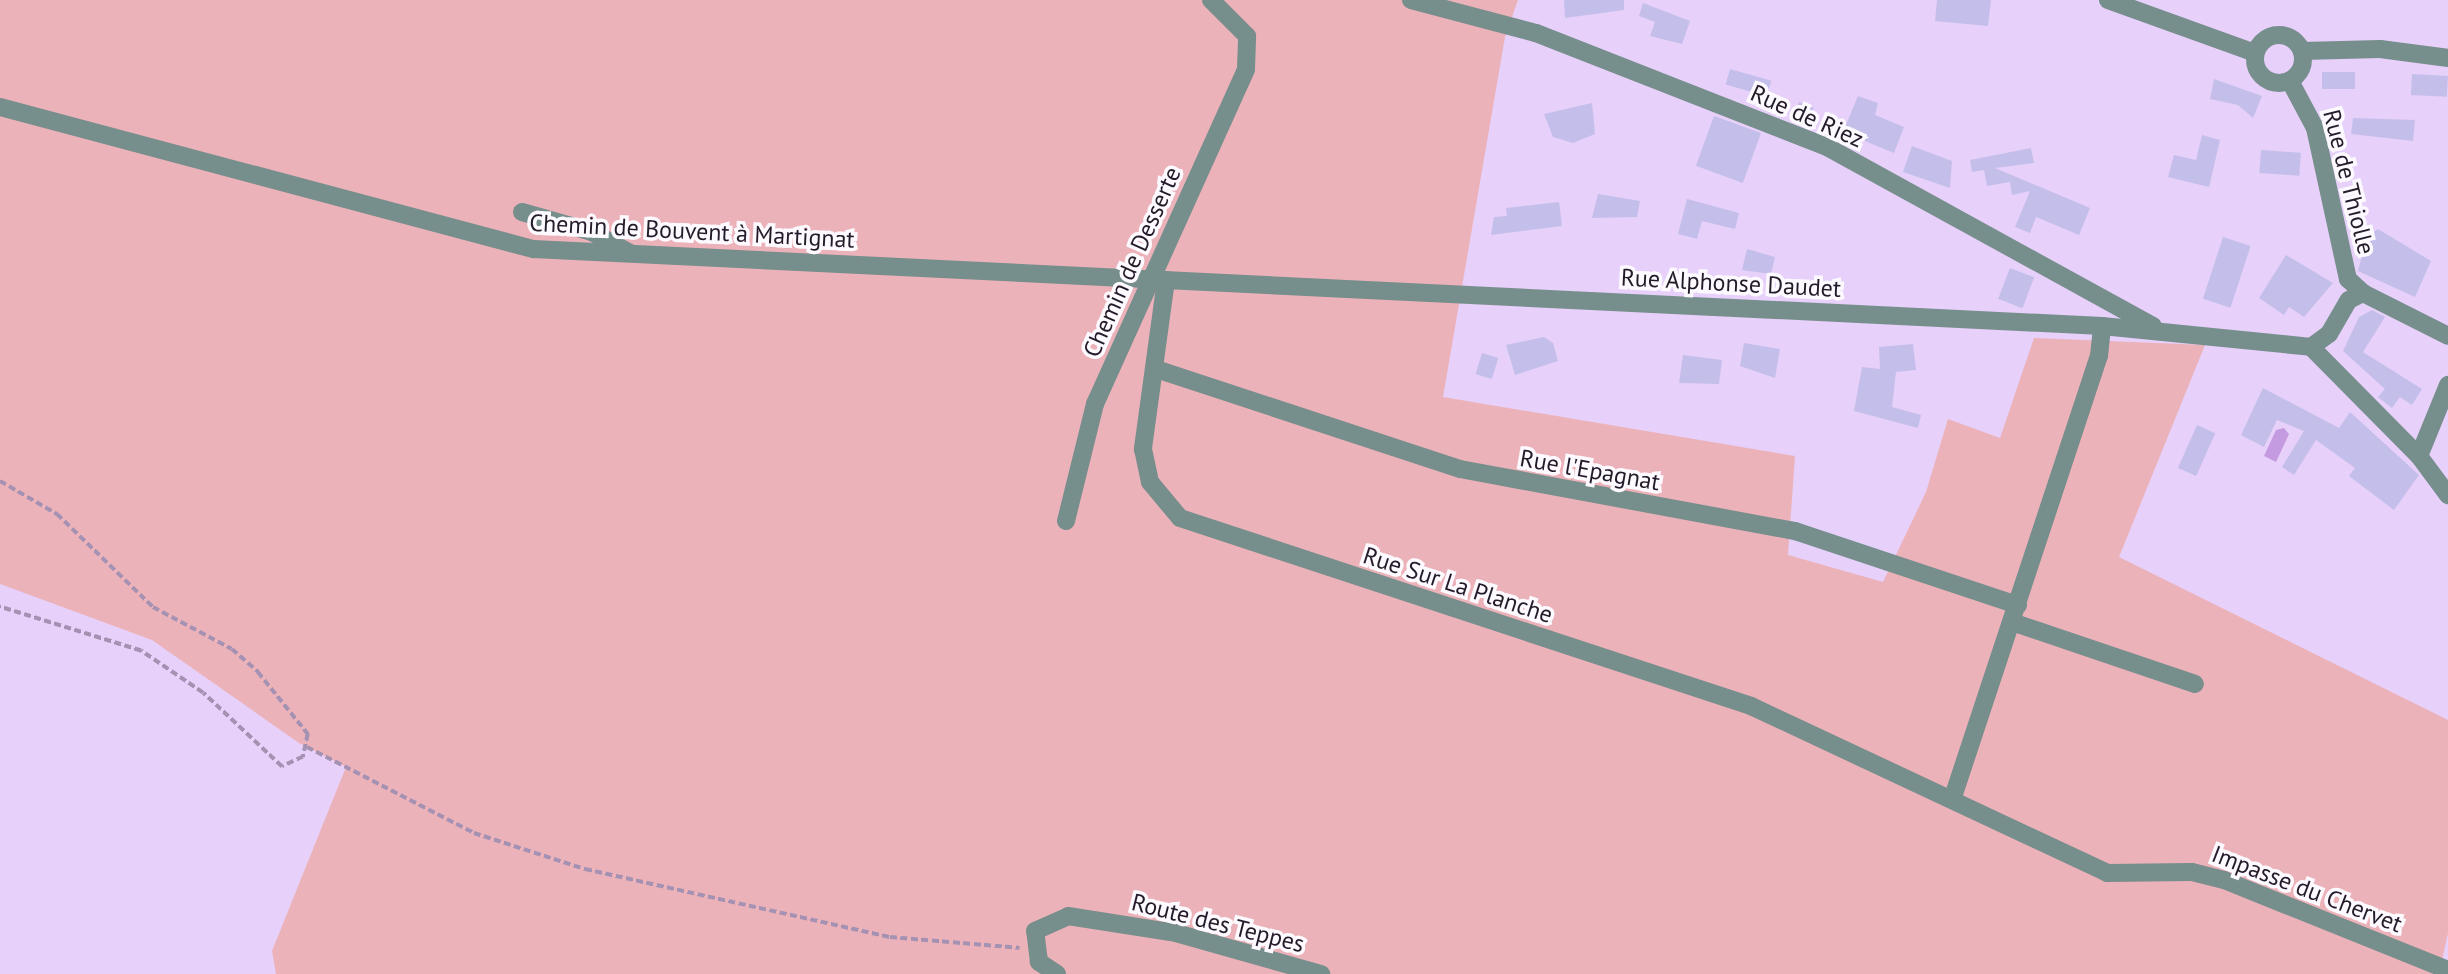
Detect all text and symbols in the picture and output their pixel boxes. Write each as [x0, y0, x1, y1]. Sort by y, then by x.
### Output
street label: Rue de Riez [1746, 78, 1868, 154]
street label: Rue de Thiolle [2317, 106, 2381, 258]
street label: Chemin de Desserte [1077, 162, 1187, 362]
street label: Chemin de Bouvent à Martignat [529, 208, 855, 254]
street label: Rue Alphonse Daudet [1620, 263, 1842, 303]
street label: Rue l'Epagnat [1518, 444, 1662, 496]
street label: Rue Sur La Planche [1360, 541, 1556, 629]
street label: Impasse du Chervet [2208, 839, 2406, 939]
street label: Route des Teppes [1128, 888, 1308, 958]

